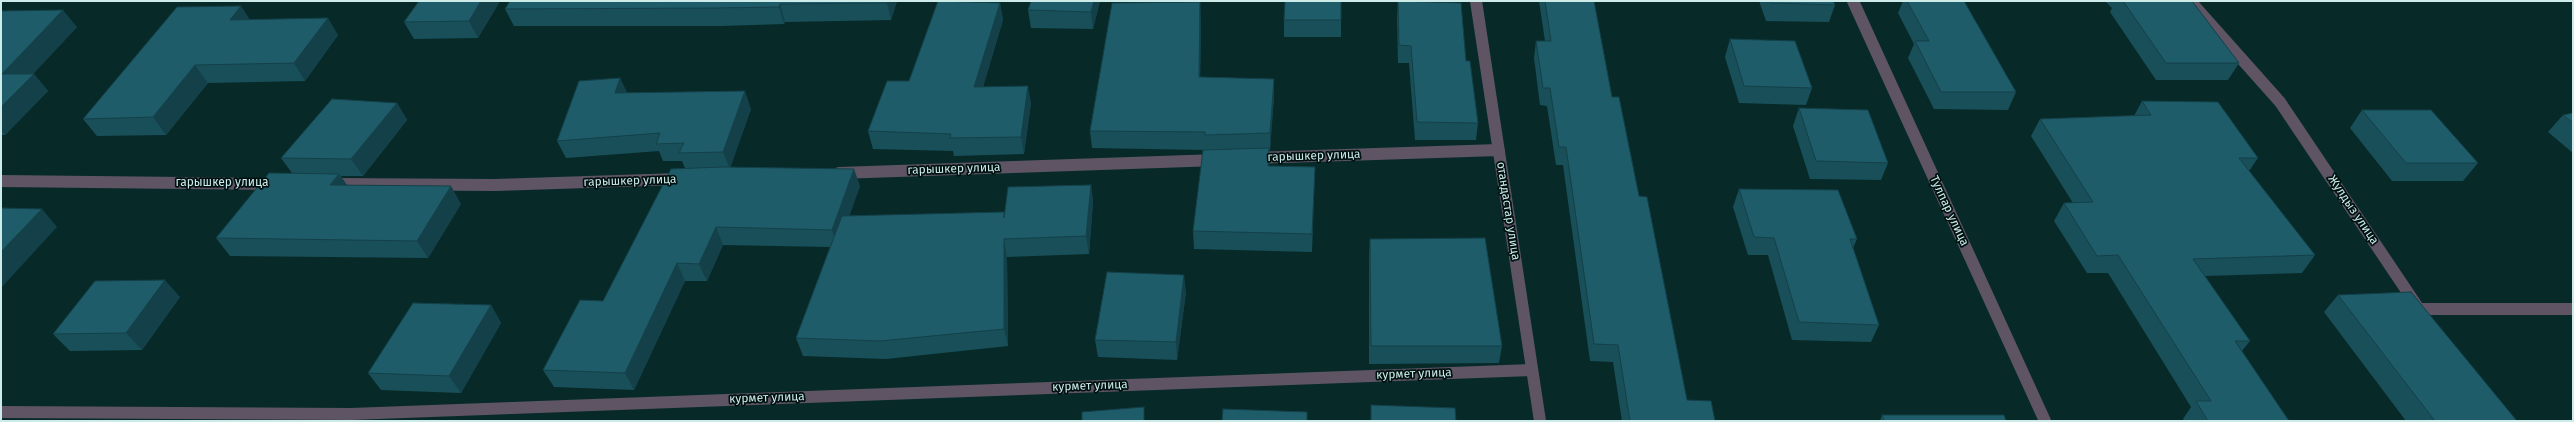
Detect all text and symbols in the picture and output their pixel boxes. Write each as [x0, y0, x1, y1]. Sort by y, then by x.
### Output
street label: гарышкер улица [1267, 147, 1361, 165]
street label: гарышкер улица [907, 160, 1001, 178]
street label: отандастар улица [1493, 161, 1523, 261]
street label: гарышкер улица [583, 172, 677, 190]
street label: Жулдыз улица [2325, 173, 2381, 247]
street label: Тулпар улица [1926, 174, 1972, 248]
street label: гарышкер улица [175, 176, 269, 190]
street label: курмет улица [1376, 365, 1452, 383]
street label: курмет улица [1052, 377, 1128, 395]
street label: курмет улица [729, 389, 805, 407]

